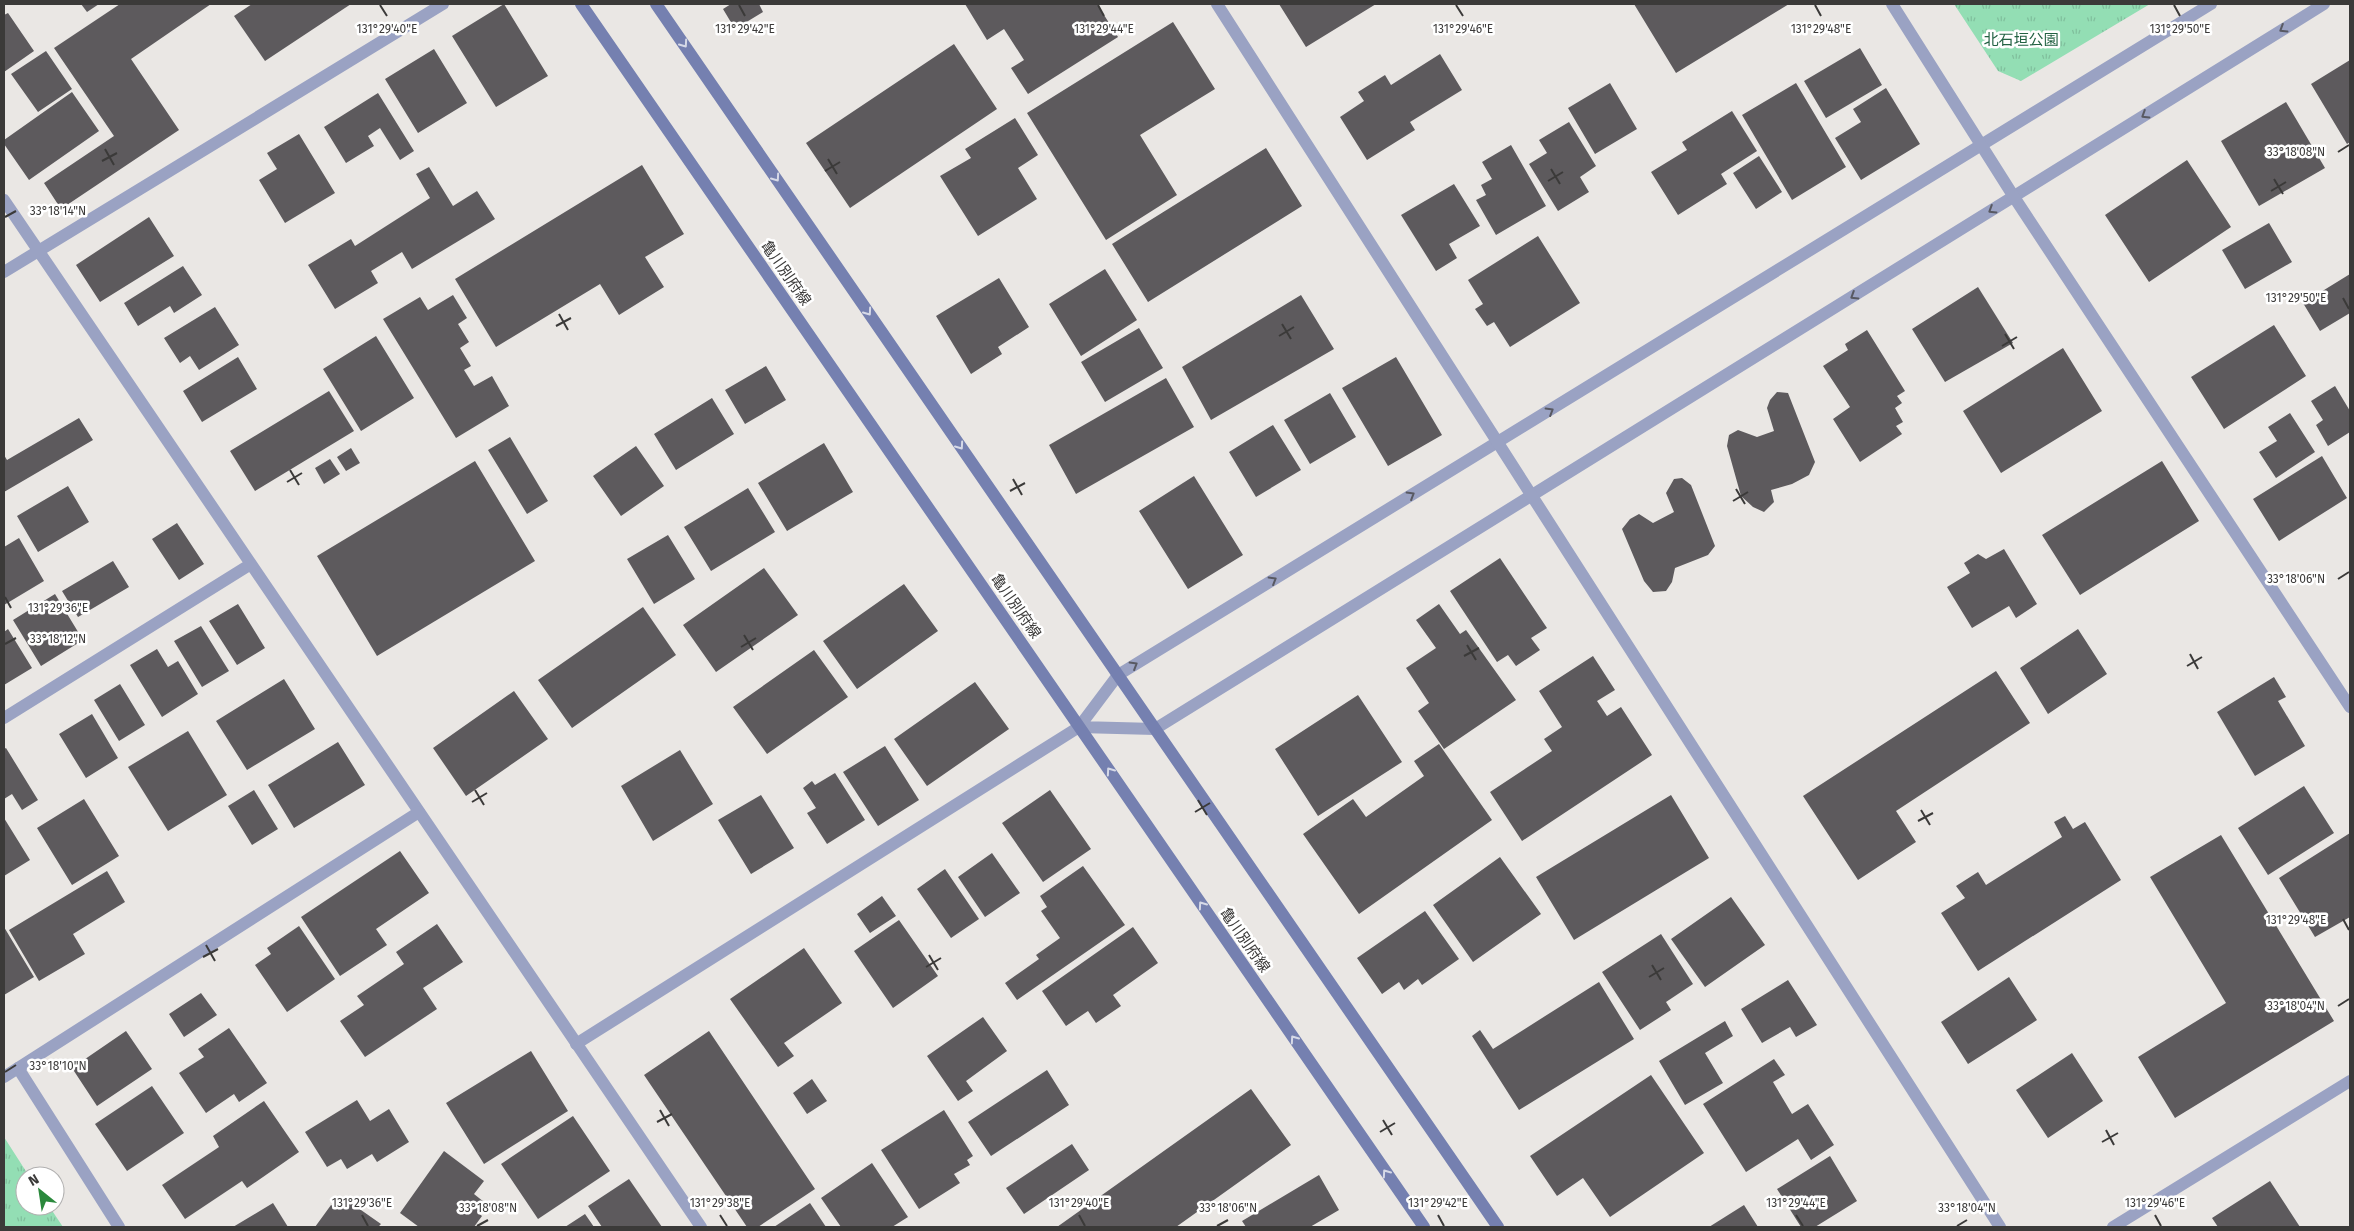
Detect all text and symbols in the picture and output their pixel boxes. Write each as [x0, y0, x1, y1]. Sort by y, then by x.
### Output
text: 131°29'40"E [357, 22, 417, 36]
text: 131°29'42"E [715, 22, 775, 36]
text: 131°29'44"E [1074, 22, 1134, 36]
text: 131°29'46"E [1433, 22, 1493, 36]
text: 131°29'48"E [1791, 22, 1851, 36]
text: 131°29'50"E [2150, 22, 2210, 36]
one-way arrow [2279, 23, 2288, 33]
park label: 北石垣公園 [1983, 31, 2059, 49]
one-way arrow [678, 38, 687, 48]
one-way arrow [2141, 109, 2150, 119]
text: 33°18'08"N [2267, 145, 2325, 159]
one-way arrow [770, 172, 779, 182]
text: 33°18'14"N [30, 204, 86, 218]
one-way arrow [1988, 204, 1997, 214]
street label: 亀川別府線 [757, 237, 815, 309]
one-way arrow [1850, 289, 1859, 299]
text: 131°29'50"E [2266, 291, 2326, 305]
one-way arrow [862, 306, 871, 315]
one-way arrow [1544, 407, 1553, 417]
one-way arrow [954, 440, 963, 449]
one-way arrow [1406, 492, 1415, 502]
street label: 亀川別府線 [987, 570, 1045, 642]
text: 33°18'06"N [2267, 572, 2325, 586]
one-way arrow [1267, 577, 1276, 587]
text: 131°29'36"E [28, 601, 88, 615]
text: 33°18'12"N [30, 632, 86, 646]
one-way arrow [1128, 662, 1138, 671]
one-way arrow [1107, 767, 1116, 777]
one-way arrow [1199, 901, 1208, 911]
street label: 亀川別府線 [1216, 904, 1274, 976]
text: 131°29'48"E [2266, 913, 2326, 927]
text: 33°18'04"N [2267, 999, 2325, 1013]
one-way arrow [1291, 1035, 1300, 1045]
text: 33°18'10"N [29, 1059, 87, 1073]
north arrow [15, 1166, 65, 1216]
one-way arrow [1383, 1169, 1392, 1178]
text: N [25, 1170, 42, 1190]
text: 131°29'36"E [332, 1196, 392, 1210]
text: 131°29'38"E [690, 1196, 750, 1210]
text: 131°29'40"E [1049, 1196, 1109, 1210]
text: 131°29'42"E [1408, 1196, 1468, 1210]
text: 131°29'44"E [1766, 1196, 1826, 1210]
text: 131°29'46"E [2125, 1196, 2185, 1210]
text: 33°18'08"N [459, 1201, 517, 1215]
text: 33°18'06"N [1199, 1201, 1257, 1215]
text: 33°18'04"N [1938, 1201, 1996, 1215]

